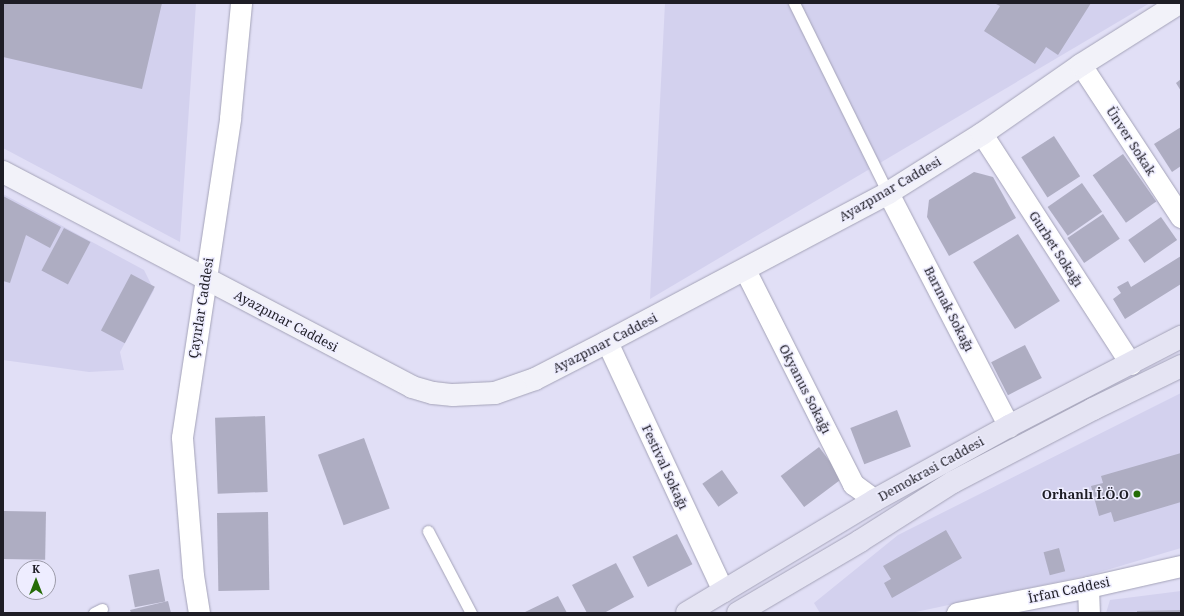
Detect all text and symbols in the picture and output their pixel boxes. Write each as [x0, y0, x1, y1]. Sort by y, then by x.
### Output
street label: Ünver Sokak [1103, 104, 1159, 178]
street label: Ayazpınar Caddesi [836, 153, 944, 225]
street label: Gurbet Sokağı [1026, 208, 1086, 290]
street label: Çayırlar Caddesi [185, 257, 217, 359]
street label: Barınak Sokağı [921, 264, 977, 354]
street label: Ayazpınar Caddesi [231, 287, 341, 355]
street label: Ayazpınar Caddesi [550, 310, 660, 376]
street label: Okyanus Sokağı [776, 342, 834, 436]
street label: Festival Sokağı [639, 422, 691, 512]
street label: Demokrasi Caddesi [875, 433, 987, 505]
place label: Orhanlı İ.Ö.O [1042, 486, 1129, 502]
marker: Orhanlı İ.Ö.O [1132, 489, 1142, 499]
north arrow [16, 560, 56, 600]
text: K [32, 561, 40, 576]
street label: İrfan Caddesi [1027, 574, 1111, 606]

